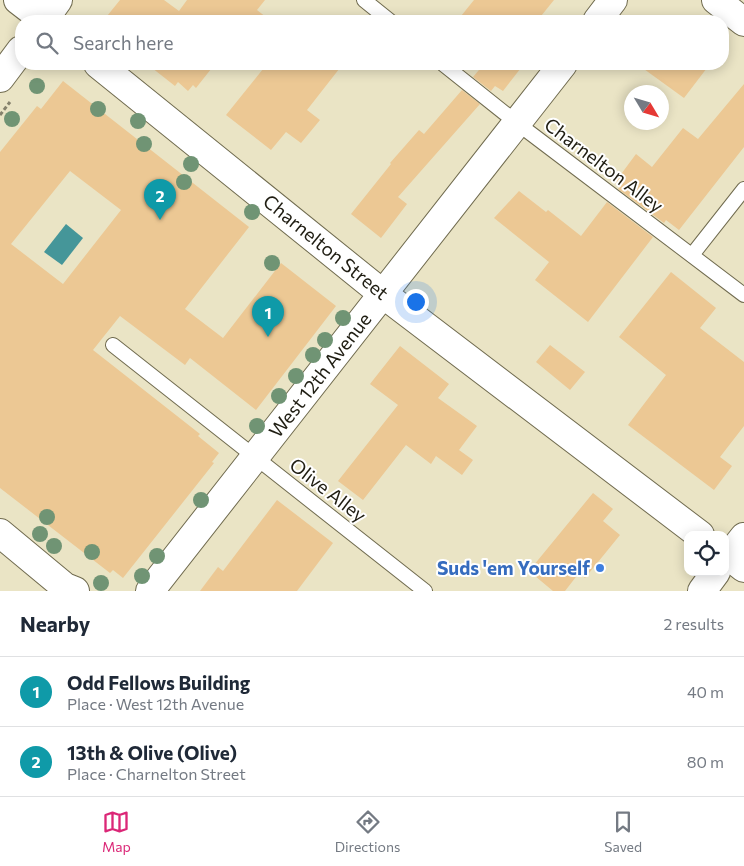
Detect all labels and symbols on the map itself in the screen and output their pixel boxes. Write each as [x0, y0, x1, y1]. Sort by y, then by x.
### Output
north arrow [624, 85, 669, 130]
street label: Charnelton Alley [540, 112, 668, 217]
pin: 2 [144, 179, 176, 220]
street label: Charnelton Street [259, 189, 394, 304]
your location [403, 289, 429, 315]
pin: 1 [252, 296, 284, 337]
street label: West 12th Avenue [264, 308, 376, 442]
street label: Olive Alley [285, 453, 371, 527]
place label: Suds 'em Yourself [437, 556, 590, 579]
marker: Suds 'em Yourself [594, 562, 606, 574]

